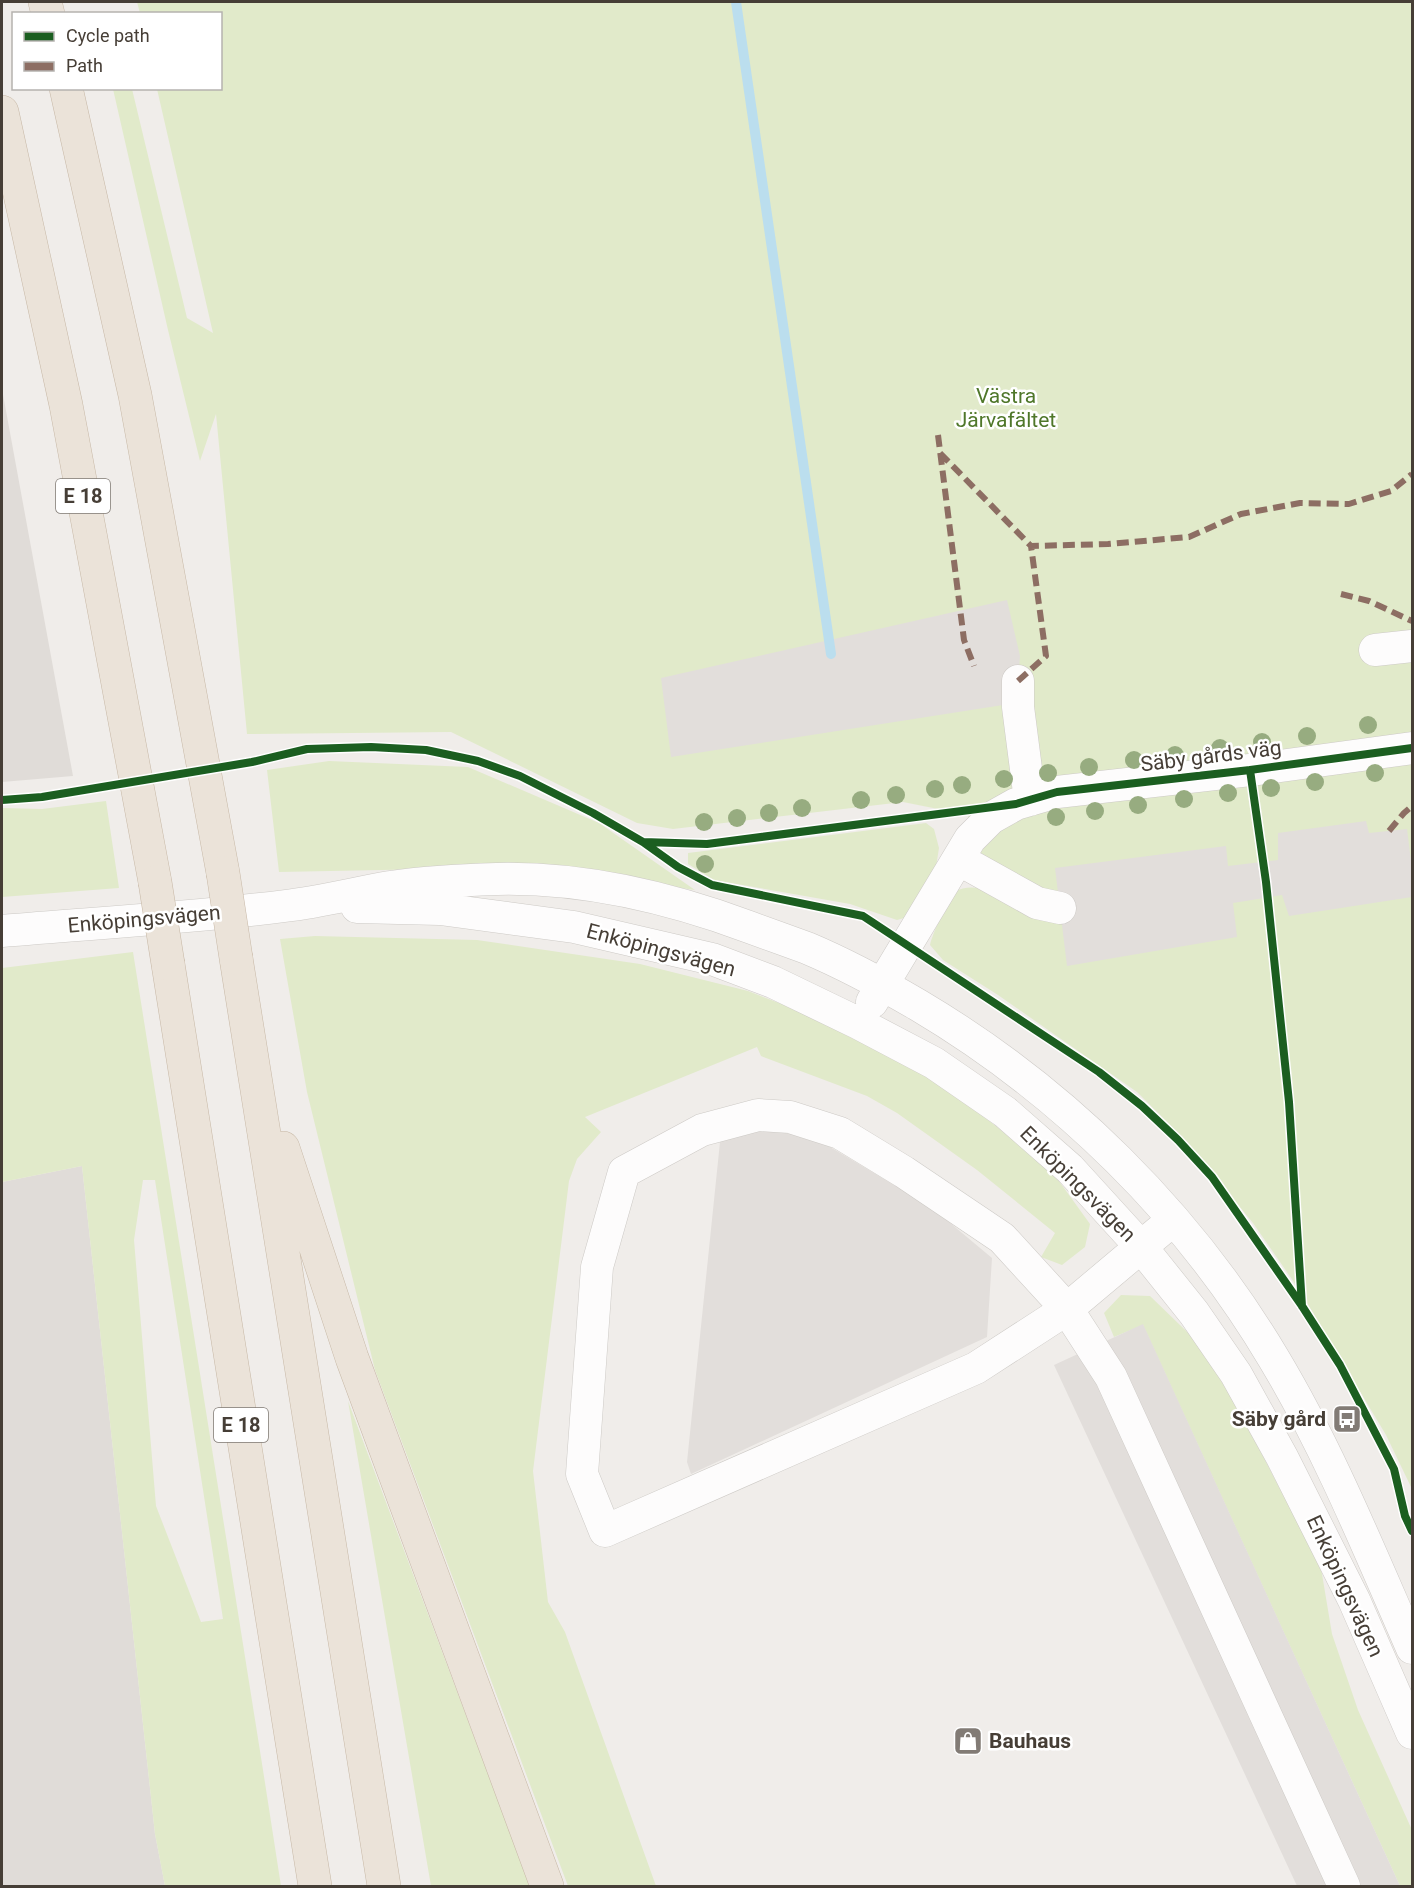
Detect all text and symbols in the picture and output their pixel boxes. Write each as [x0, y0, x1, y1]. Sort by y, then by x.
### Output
legend [12, 12, 222, 90]
text: Cycle path [66, 25, 150, 46]
text: Path [66, 55, 103, 76]
park label: Västra Järvafältet [956, 384, 1056, 432]
road number: E 18 [56, 479, 110, 513]
street label: Säby gårds väg [1139, 735, 1283, 777]
street label: Enköpingsvägen [67, 900, 221, 938]
street label: Enköpingsvägen [584, 919, 738, 981]
street label: Enköpingsvägen [1015, 1121, 1141, 1247]
bus stop icon: Säby gård [1331, 1403, 1363, 1435]
place label: Säby gård [1232, 1407, 1326, 1431]
road number: E 18 [214, 1408, 268, 1442]
street label: Enköpingsvägen [1302, 1511, 1388, 1661]
shop icon: Bauhaus [952, 1725, 984, 1757]
place label: Bauhaus [989, 1729, 1071, 1753]

